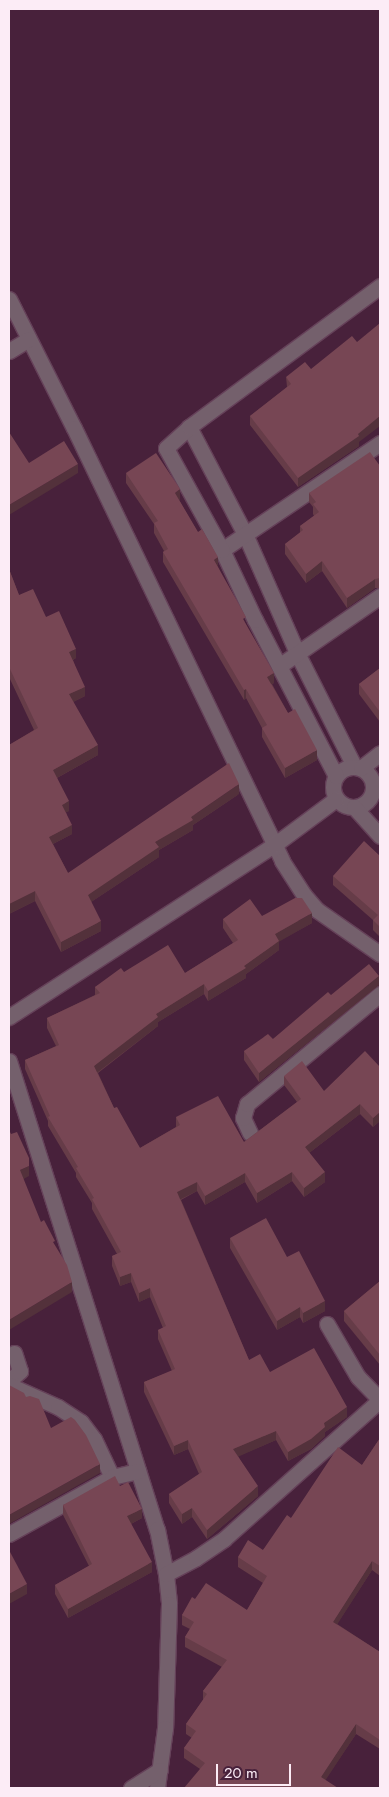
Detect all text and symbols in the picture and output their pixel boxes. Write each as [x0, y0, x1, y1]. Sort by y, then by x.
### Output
scale bar [219, 1754, 294, 1786]
text: 20 m [224, 1762, 258, 1784]

